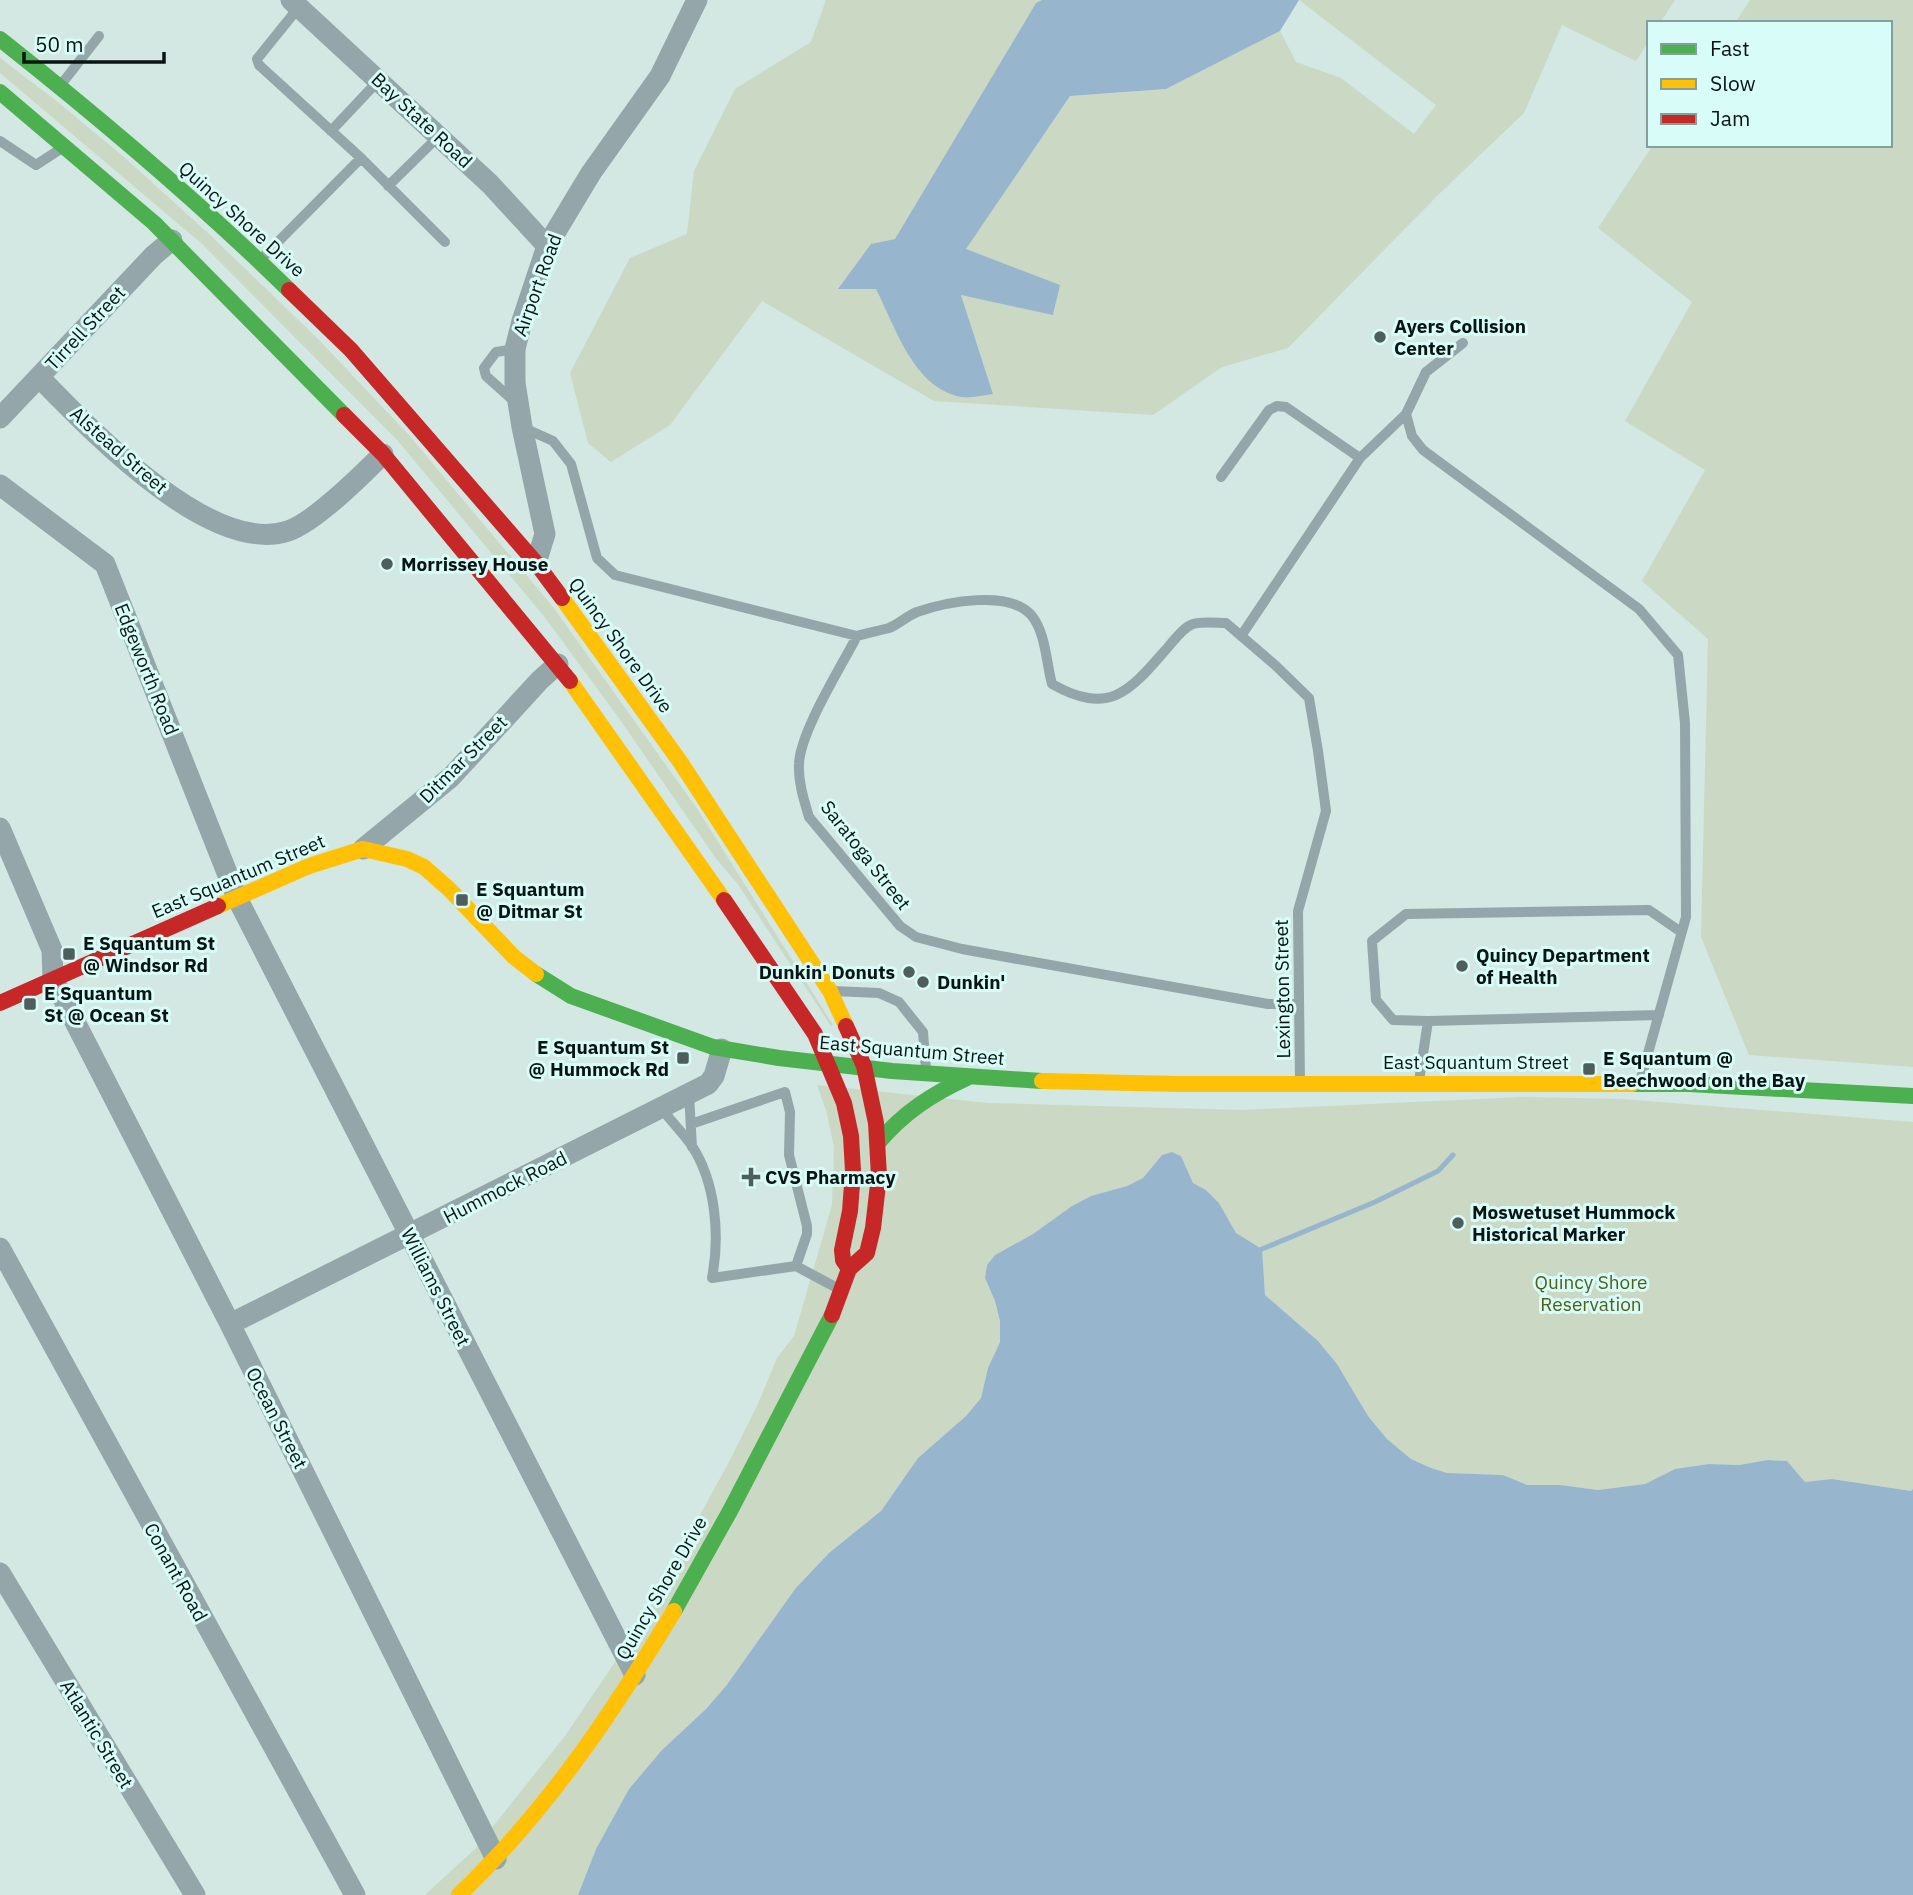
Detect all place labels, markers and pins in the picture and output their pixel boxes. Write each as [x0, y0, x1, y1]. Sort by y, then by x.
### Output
place label: Ayers Collision Center [1394, 314, 1526, 360]
marker: Ayers Collision Center [1372, 329, 1388, 345]
place label: Morrissey House [401, 552, 548, 576]
marker: Morrissey House [379, 556, 395, 572]
place label: E Squantum @ Ditmar St [476, 877, 584, 923]
marker: E Squantum @ Ditmar St [454, 892, 470, 908]
place label: E Squantum St @ Windsor Rd [83, 931, 215, 977]
place label: Quincy Department of Health [1476, 943, 1650, 989]
marker: E Squantum St @ Windsor Rd [61, 946, 77, 962]
marker: Quincy Department of Health [1454, 958, 1470, 974]
place label: Dunkin' Donuts [759, 960, 895, 984]
marker: Dunkin' Donuts [901, 964, 917, 980]
place label: Dunkin' [937, 970, 1005, 994]
marker: Dunkin' [915, 974, 931, 990]
place label: E Squantum St @ Ocean St [44, 981, 169, 1027]
marker: E Squantum St @ Ocean St [22, 996, 38, 1012]
place label: E Squantum St @ Hummock Rd [528, 1035, 669, 1081]
place label: E Squantum @ Beechwood on the Bay [1603, 1046, 1806, 1092]
marker: E Squantum St @ Hummock Rd [675, 1050, 691, 1066]
marker: E Squantum @ Beechwood on the Bay [1581, 1061, 1597, 1077]
place label: CVS Pharmacy [765, 1165, 896, 1189]
marker: CVS Pharmacy [743, 1169, 759, 1185]
place label: Moswetuset Hummock Historical Marker [1472, 1200, 1675, 1246]
marker: Moswetuset Hummock Historical Marker [1450, 1215, 1466, 1231]

